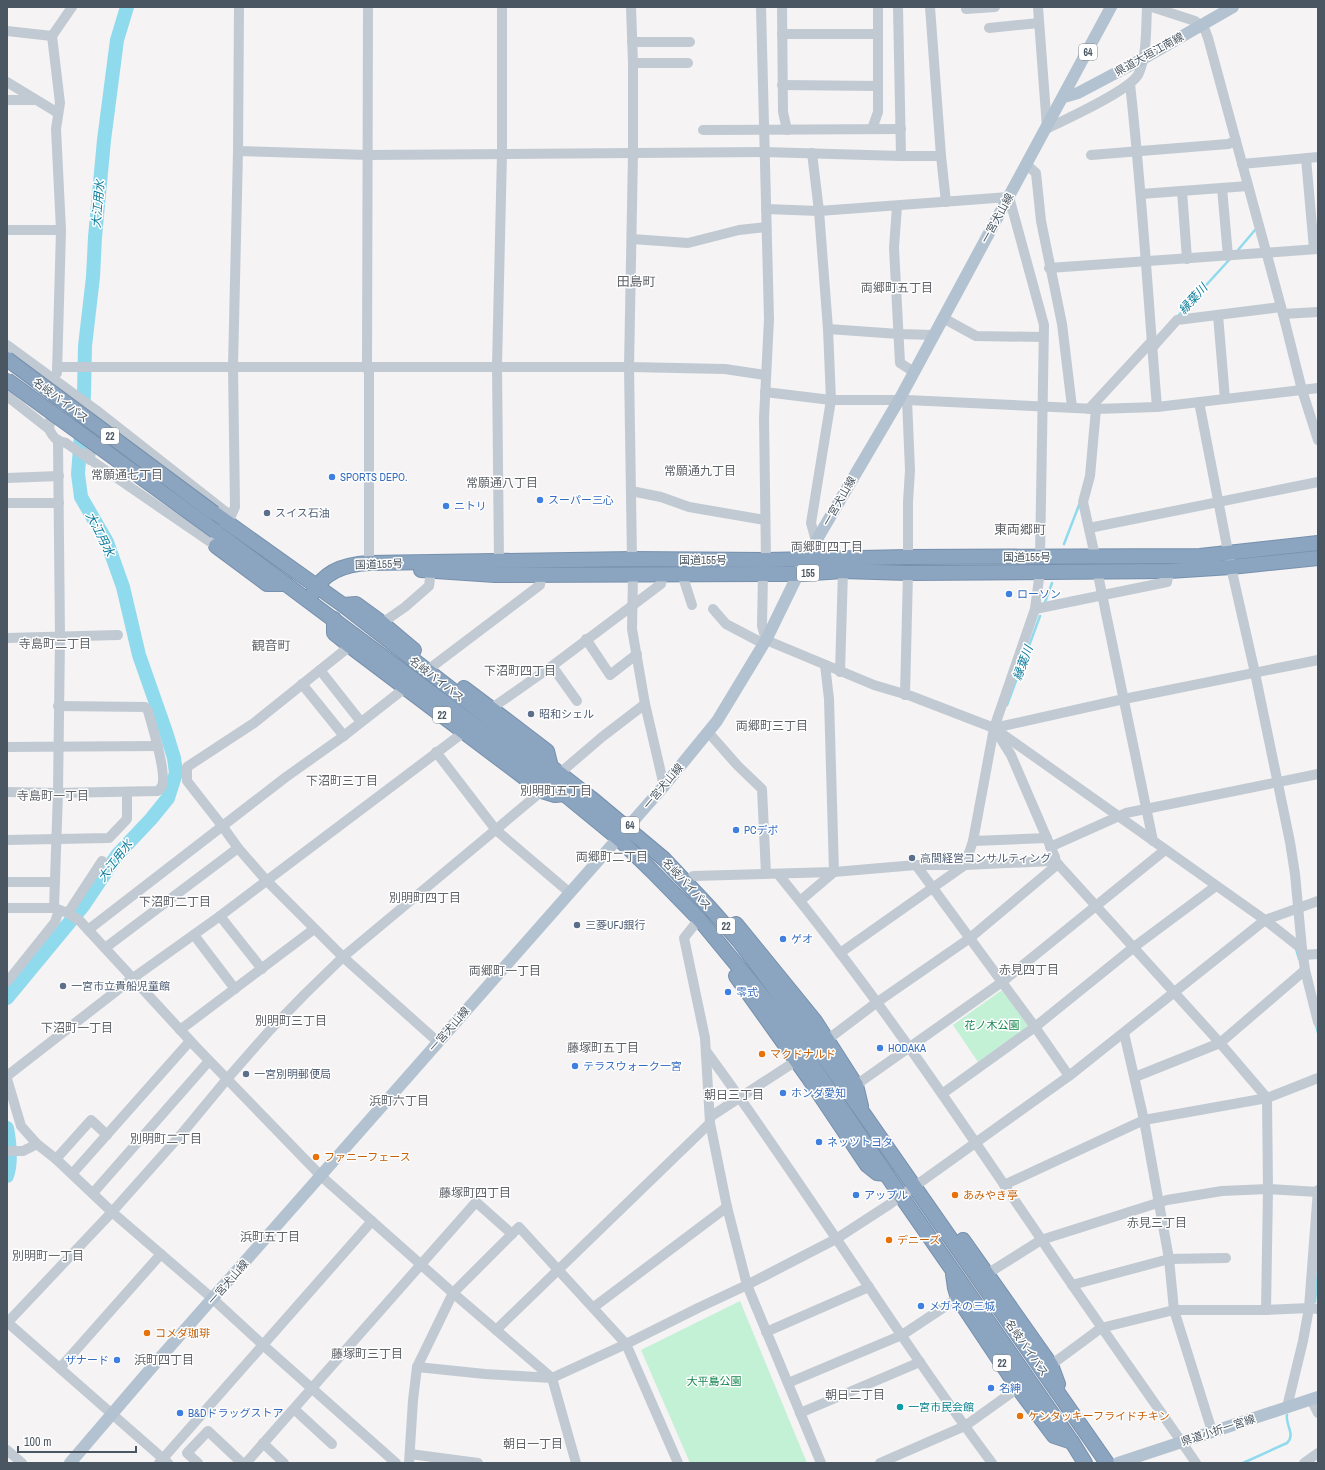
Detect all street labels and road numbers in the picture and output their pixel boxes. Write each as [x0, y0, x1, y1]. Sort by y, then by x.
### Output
street label: 県道大垣江南線 [1112, 29, 1186, 79]
road number: 64 [1079, 44, 1097, 60]
street label: 一宮犬山線 [978, 191, 1016, 245]
street label: 名岐バイパス [31, 375, 91, 425]
road number: 22 [101, 428, 119, 444]
street label: 一宮犬山線 [819, 474, 859, 528]
street label: 国道155号 [1003, 550, 1051, 564]
street label: 国道155号 [679, 553, 727, 567]
street label: 国道155号 [355, 556, 403, 572]
road number: 155 [797, 565, 819, 581]
street label: 名岐バイパス [407, 653, 467, 705]
road number: 22 [433, 707, 451, 723]
street label: 一宮犬山線 [640, 760, 686, 812]
road number: 64 [621, 817, 639, 833]
street label: 名岐バイパス [659, 855, 715, 913]
road number: 22 [717, 918, 735, 934]
street label: 一宮犬山線 [426, 1004, 472, 1054]
street label: 一宮犬山線 [205, 1257, 251, 1307]
street label: 名岐バイパス [1002, 1317, 1052, 1379]
road number: 22 [993, 1355, 1011, 1371]
street label: 県道小折一宮線 [1179, 1411, 1257, 1449]

